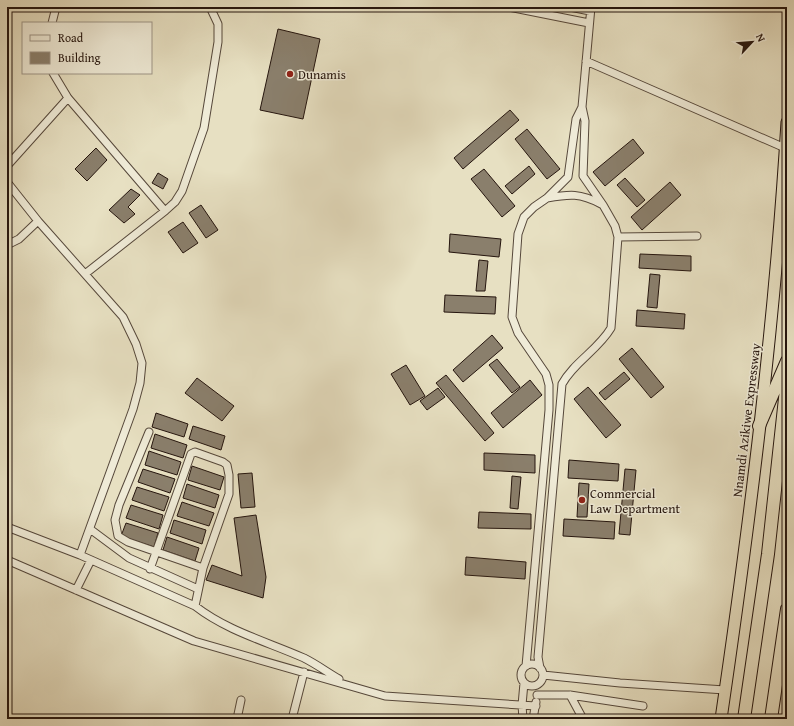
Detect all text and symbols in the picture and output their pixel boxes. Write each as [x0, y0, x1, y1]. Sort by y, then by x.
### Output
legend [22, 22, 152, 74]
north arrow [732, 22, 772, 62]
text: Road [58, 29, 84, 46]
text: N [752, 31, 770, 45]
text: Building [58, 49, 101, 66]
place label: Dunamis [298, 65, 346, 84]
marker: Dunamis [285, 69, 295, 79]
street label: Nnamdi Azikiwe Expressway [728, 342, 765, 498]
place label: Commercial Law Department [590, 484, 680, 518]
marker: Commercial Law Department [577, 495, 587, 505]

